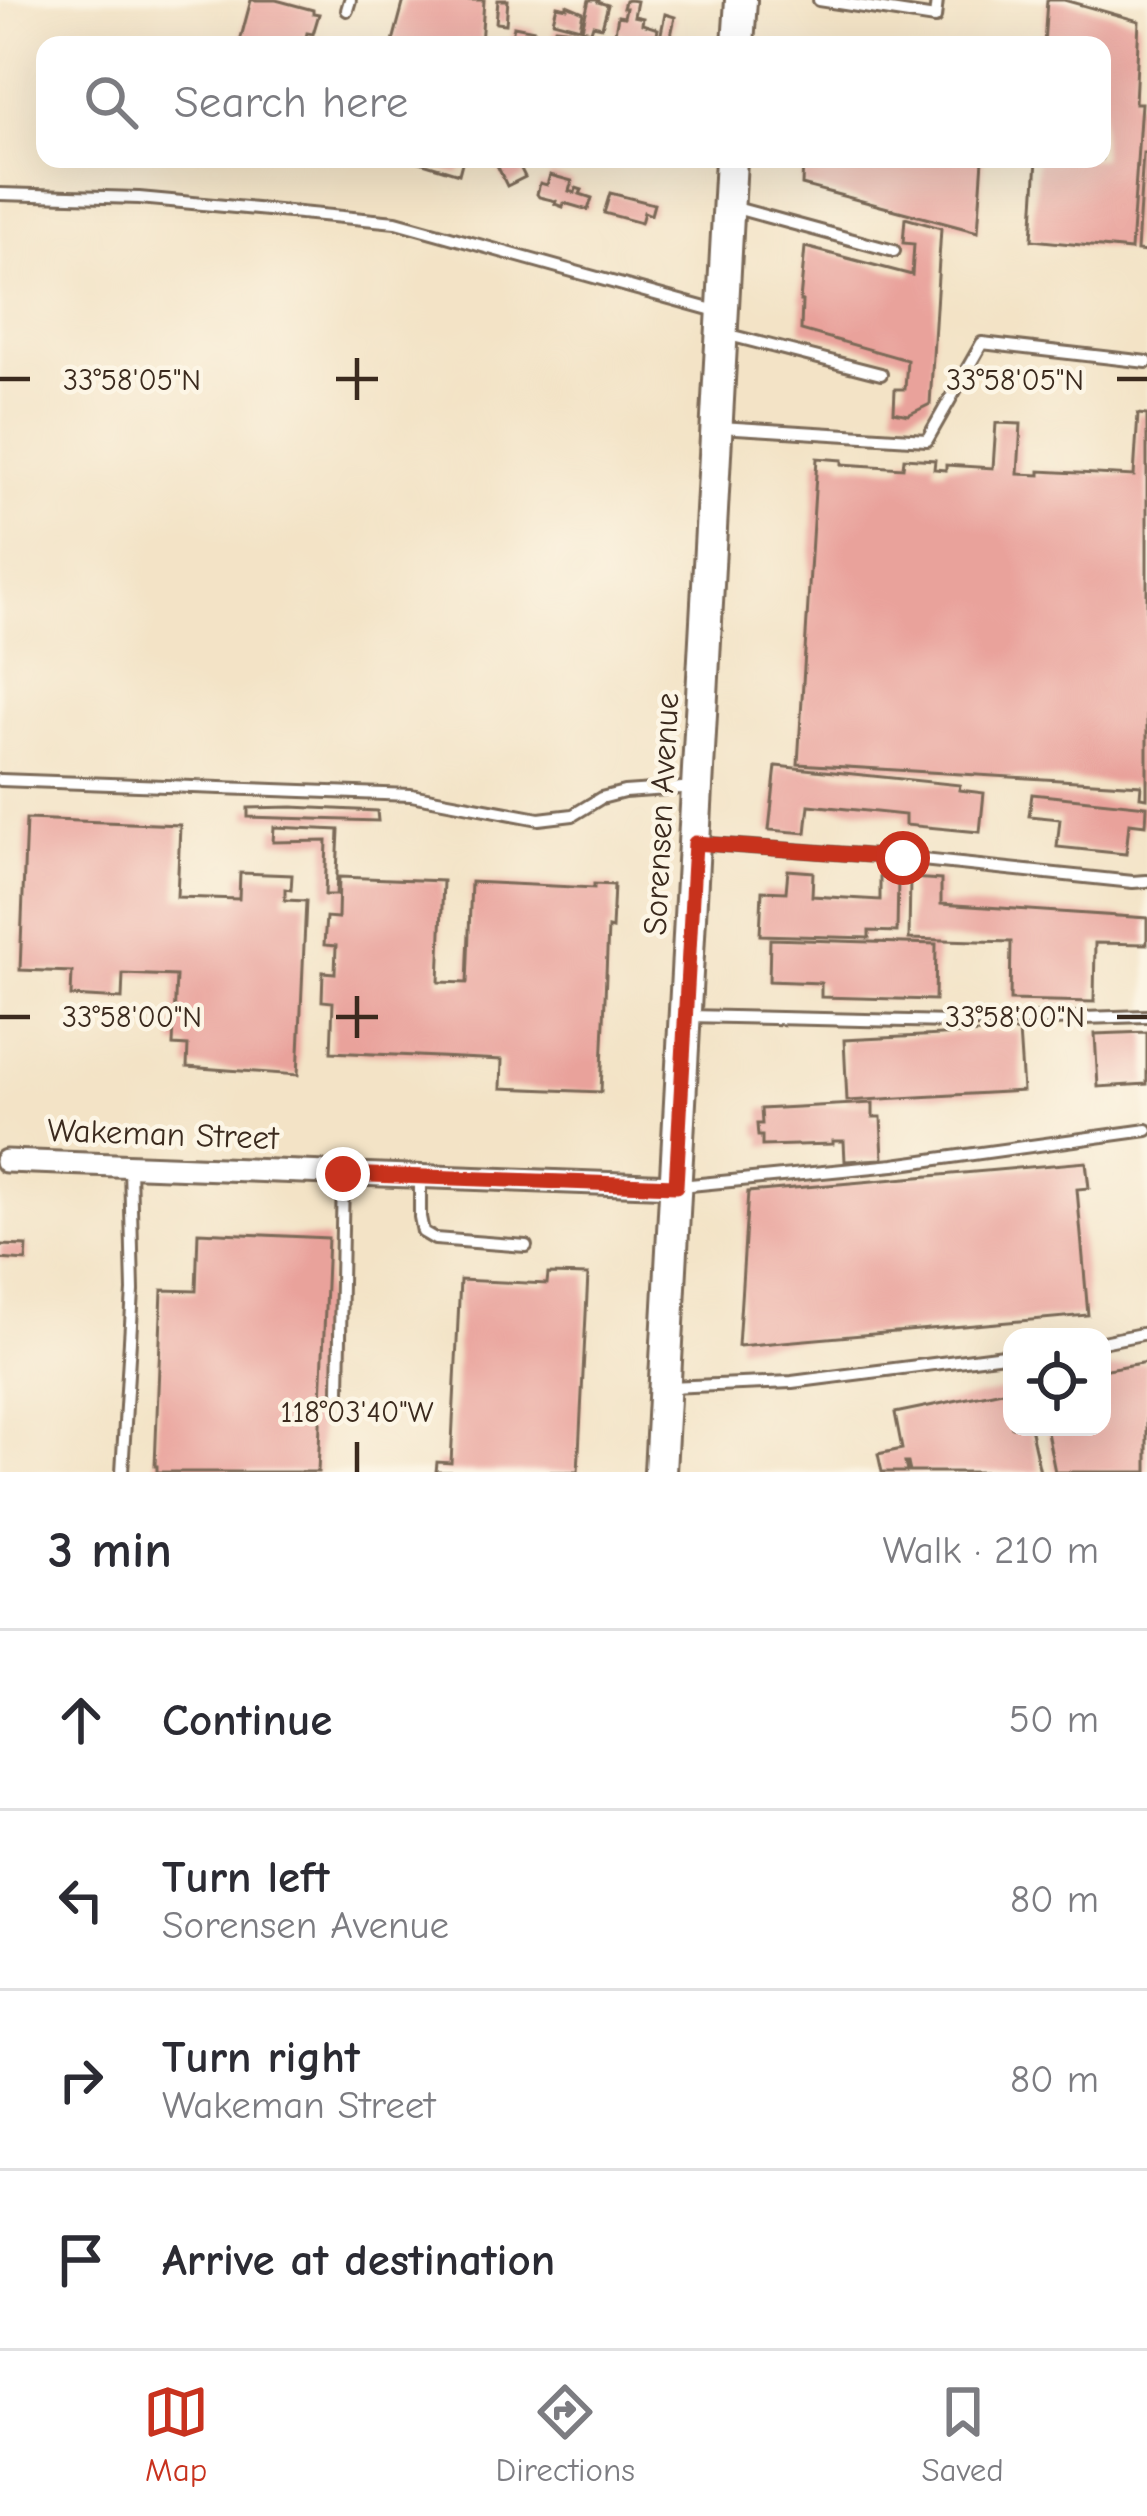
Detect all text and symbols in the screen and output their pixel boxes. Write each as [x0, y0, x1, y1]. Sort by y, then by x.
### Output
search box [36, 36, 1111, 168]
icon: search [78, 69, 144, 135]
text: Search here [174, 76, 408, 128]
text: 33°58'05"N [63, 363, 201, 398]
text: 33°58'05"N [946, 363, 1084, 398]
street label: Sorensen Avenue [636, 692, 686, 936]
route start [876, 831, 930, 885]
text: 33°58'00"N [62, 1000, 202, 1035]
text: 33°58'00"N [945, 1000, 1085, 1035]
street label: Wakeman Street [47, 1111, 281, 1157]
route end [316, 1147, 370, 1201]
map controls [1003, 1328, 1111, 1436]
button: locate [1003, 1328, 1111, 1436]
text: 118°03'40"W [281, 1395, 434, 1430]
text: 3 min [48, 1521, 172, 1580]
text: Walk · 210 m [883, 1528, 1099, 1573]
icon: ahead [48, 1687, 114, 1753]
text: Continue [162, 1694, 332, 1746]
text: 50 m [1009, 1697, 1099, 1742]
text: Turn left [162, 1851, 329, 1903]
icon: left [48, 1867, 114, 1933]
text: 80 m [1010, 1877, 1099, 1922]
text: Sorensen Avenue [162, 1903, 449, 1948]
text: Turn right [162, 2031, 360, 2083]
icon: right [48, 2047, 114, 2113]
text: 80 m [1010, 2057, 1099, 2102]
text: Wakeman Street [162, 2083, 436, 2128]
icon: arrive [48, 2227, 114, 2293]
text: Arrive at destination [162, 2234, 555, 2286]
tab: Map [143, 2379, 209, 2489]
tab: Directions [496, 2379, 635, 2489]
tab: Saved [921, 2379, 1004, 2489]

